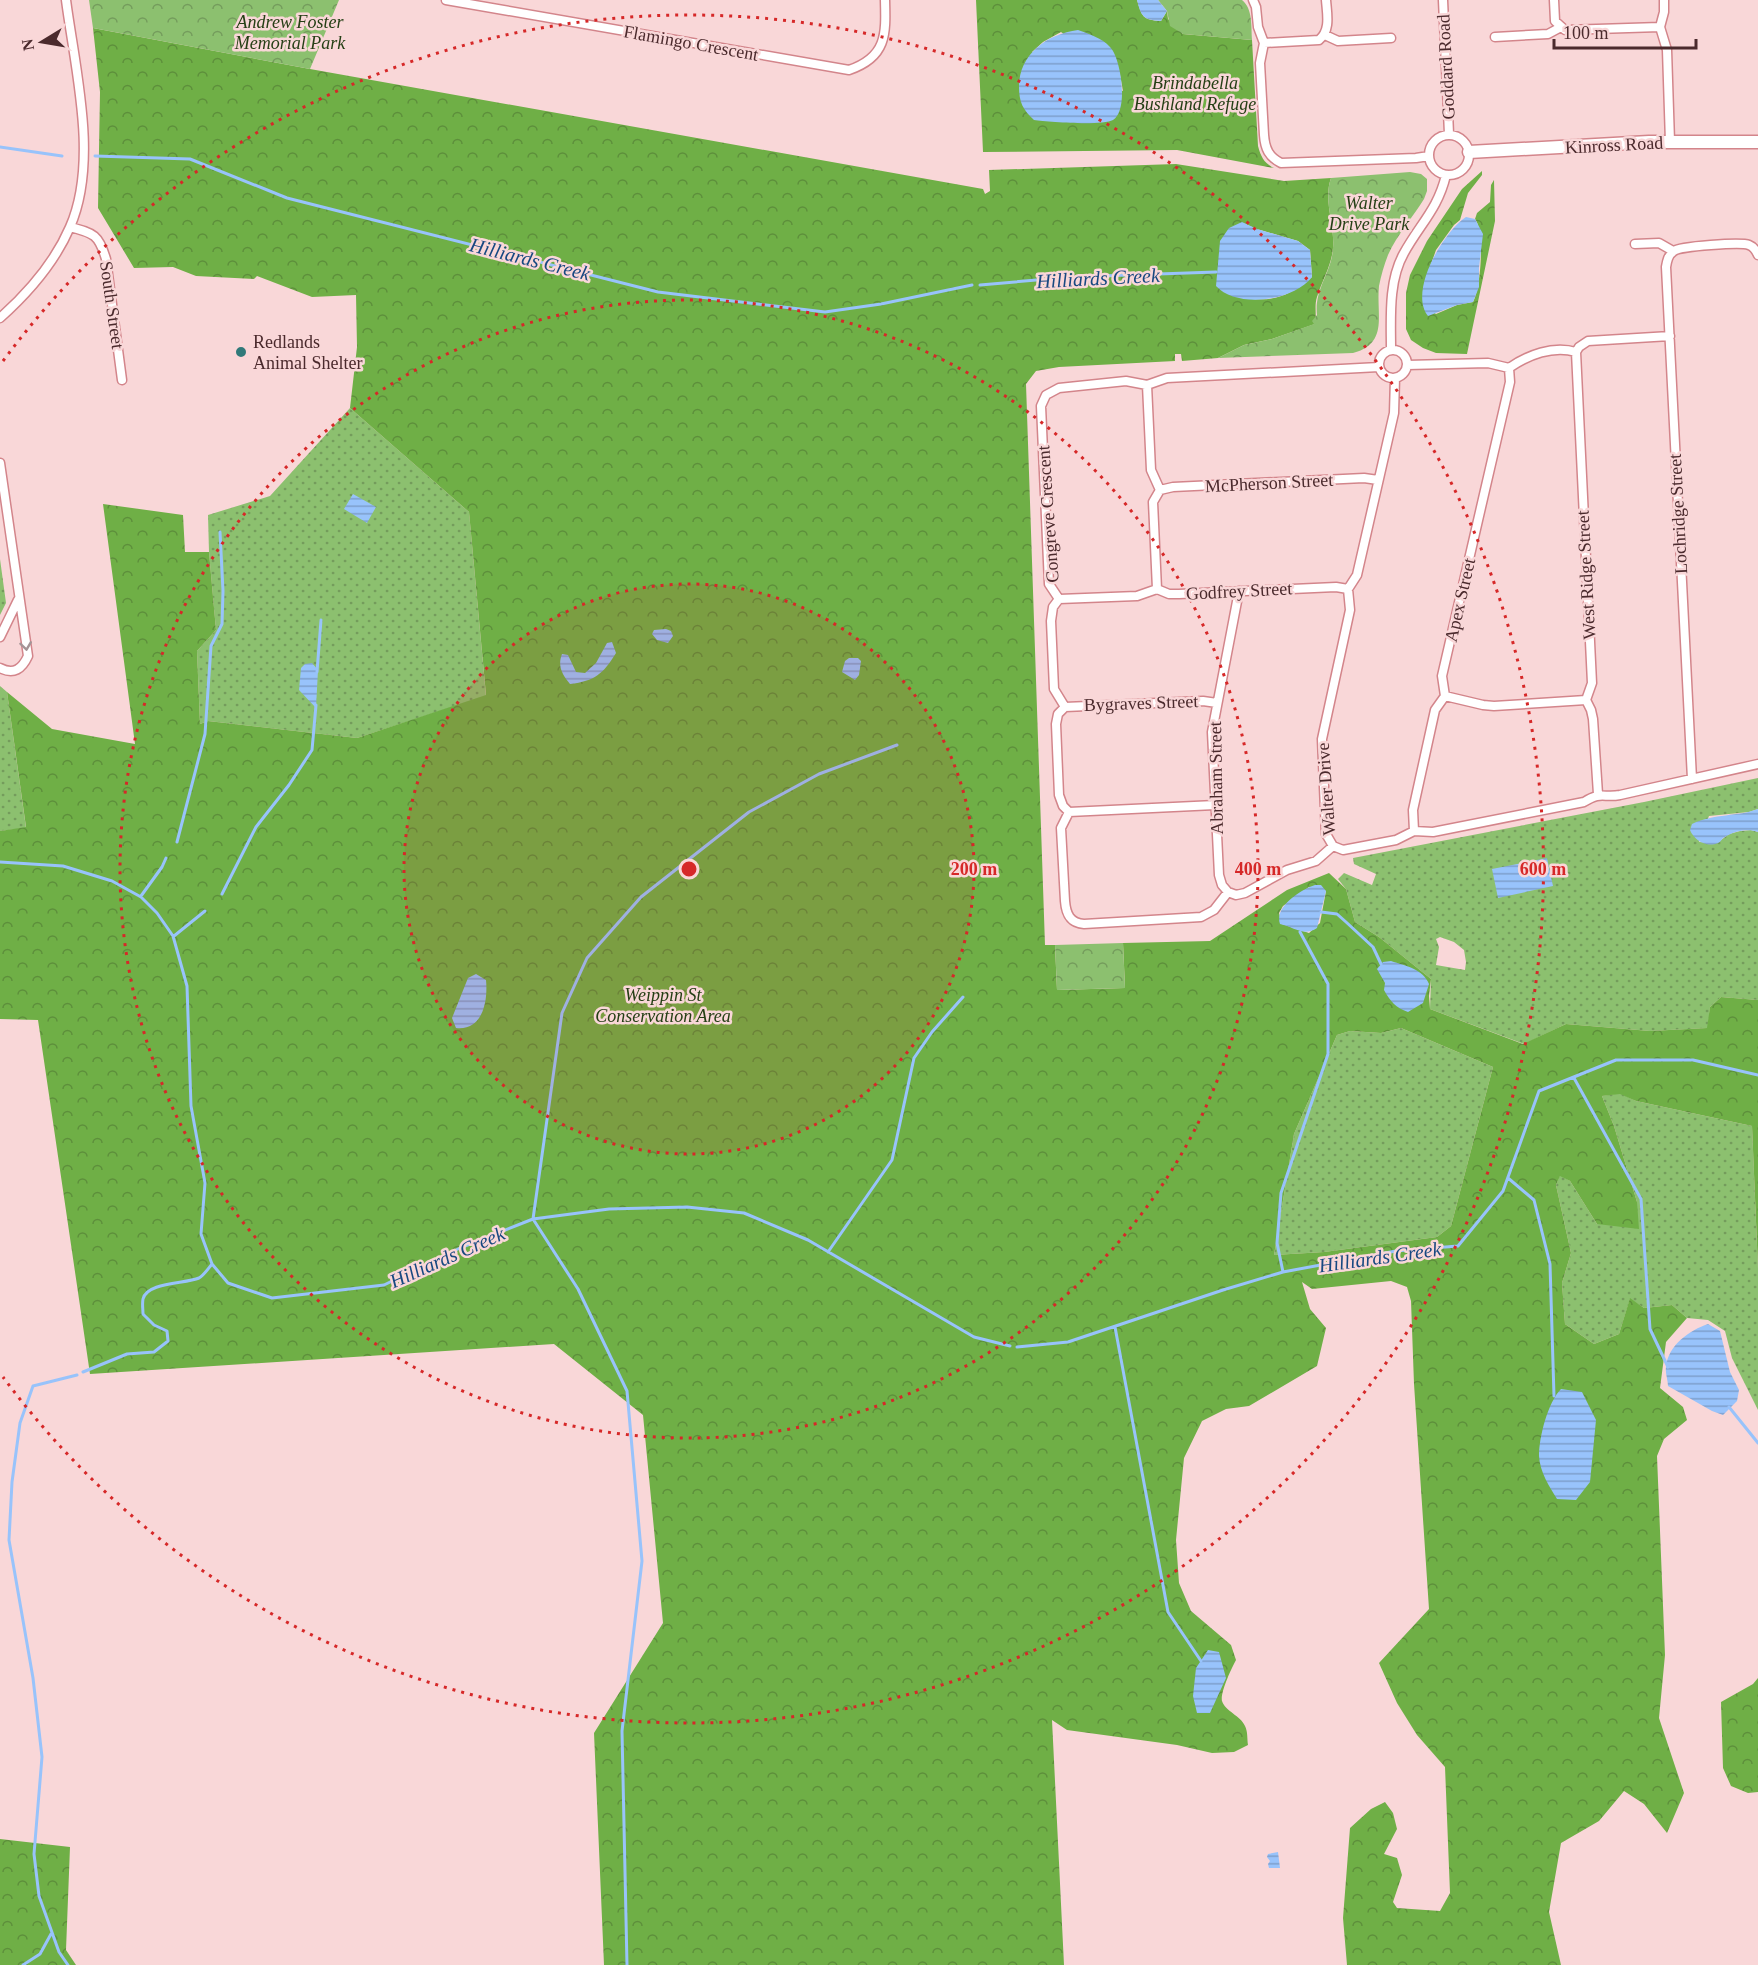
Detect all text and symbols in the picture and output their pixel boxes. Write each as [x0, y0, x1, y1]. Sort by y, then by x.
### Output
north arrow [12, 12, 72, 72]
park label: Andrew Foster Memorial Park [234, 12, 346, 53]
scale bar [1554, 12, 1696, 50]
street label: Goddard Road [1433, 14, 1459, 120]
street label: Flamingo Crescent [622, 21, 760, 65]
text: 100 m [1563, 23, 1609, 43]
text: N [18, 37, 37, 52]
park label: Brindabella Bushland Refuge [1134, 73, 1256, 114]
street label: Kinross Road [1564, 132, 1664, 158]
park label: Walter Drive Park [1328, 193, 1410, 234]
water label: Hilliards Creek [466, 233, 594, 285]
street label: South Street [96, 260, 128, 350]
water label: Hilliards Creek [1035, 264, 1161, 292]
place label: Redlands Animal Shelter [253, 332, 362, 373]
marker: Redlands Animal Shelter [234, 345, 248, 359]
street label: Congreve Crescent [1033, 445, 1063, 583]
street label: Lochridge Street [1665, 453, 1691, 575]
street label: McPherson Street [1204, 470, 1334, 496]
street label: West Ridge Street [1573, 510, 1599, 640]
street label: Apex Street [1441, 556, 1479, 644]
street label: Godfrey Street [1185, 578, 1293, 604]
one-way arrow [19, 641, 31, 650]
street label: Bygraves Street [1083, 691, 1199, 715]
street label: Abraham Street [1205, 721, 1227, 835]
street label: Walter Drive [1313, 742, 1339, 836]
centre of rings [679, 859, 699, 879]
text: 200 m [951, 859, 997, 879]
text: 400 m [1235, 859, 1281, 879]
text: 600 m [1520, 859, 1566, 879]
park label: Weippin St Conservation Area [595, 985, 731, 1026]
water label: Hilliards Creek [385, 1221, 509, 1293]
water label: Hilliards Creek [1316, 1237, 1444, 1277]

